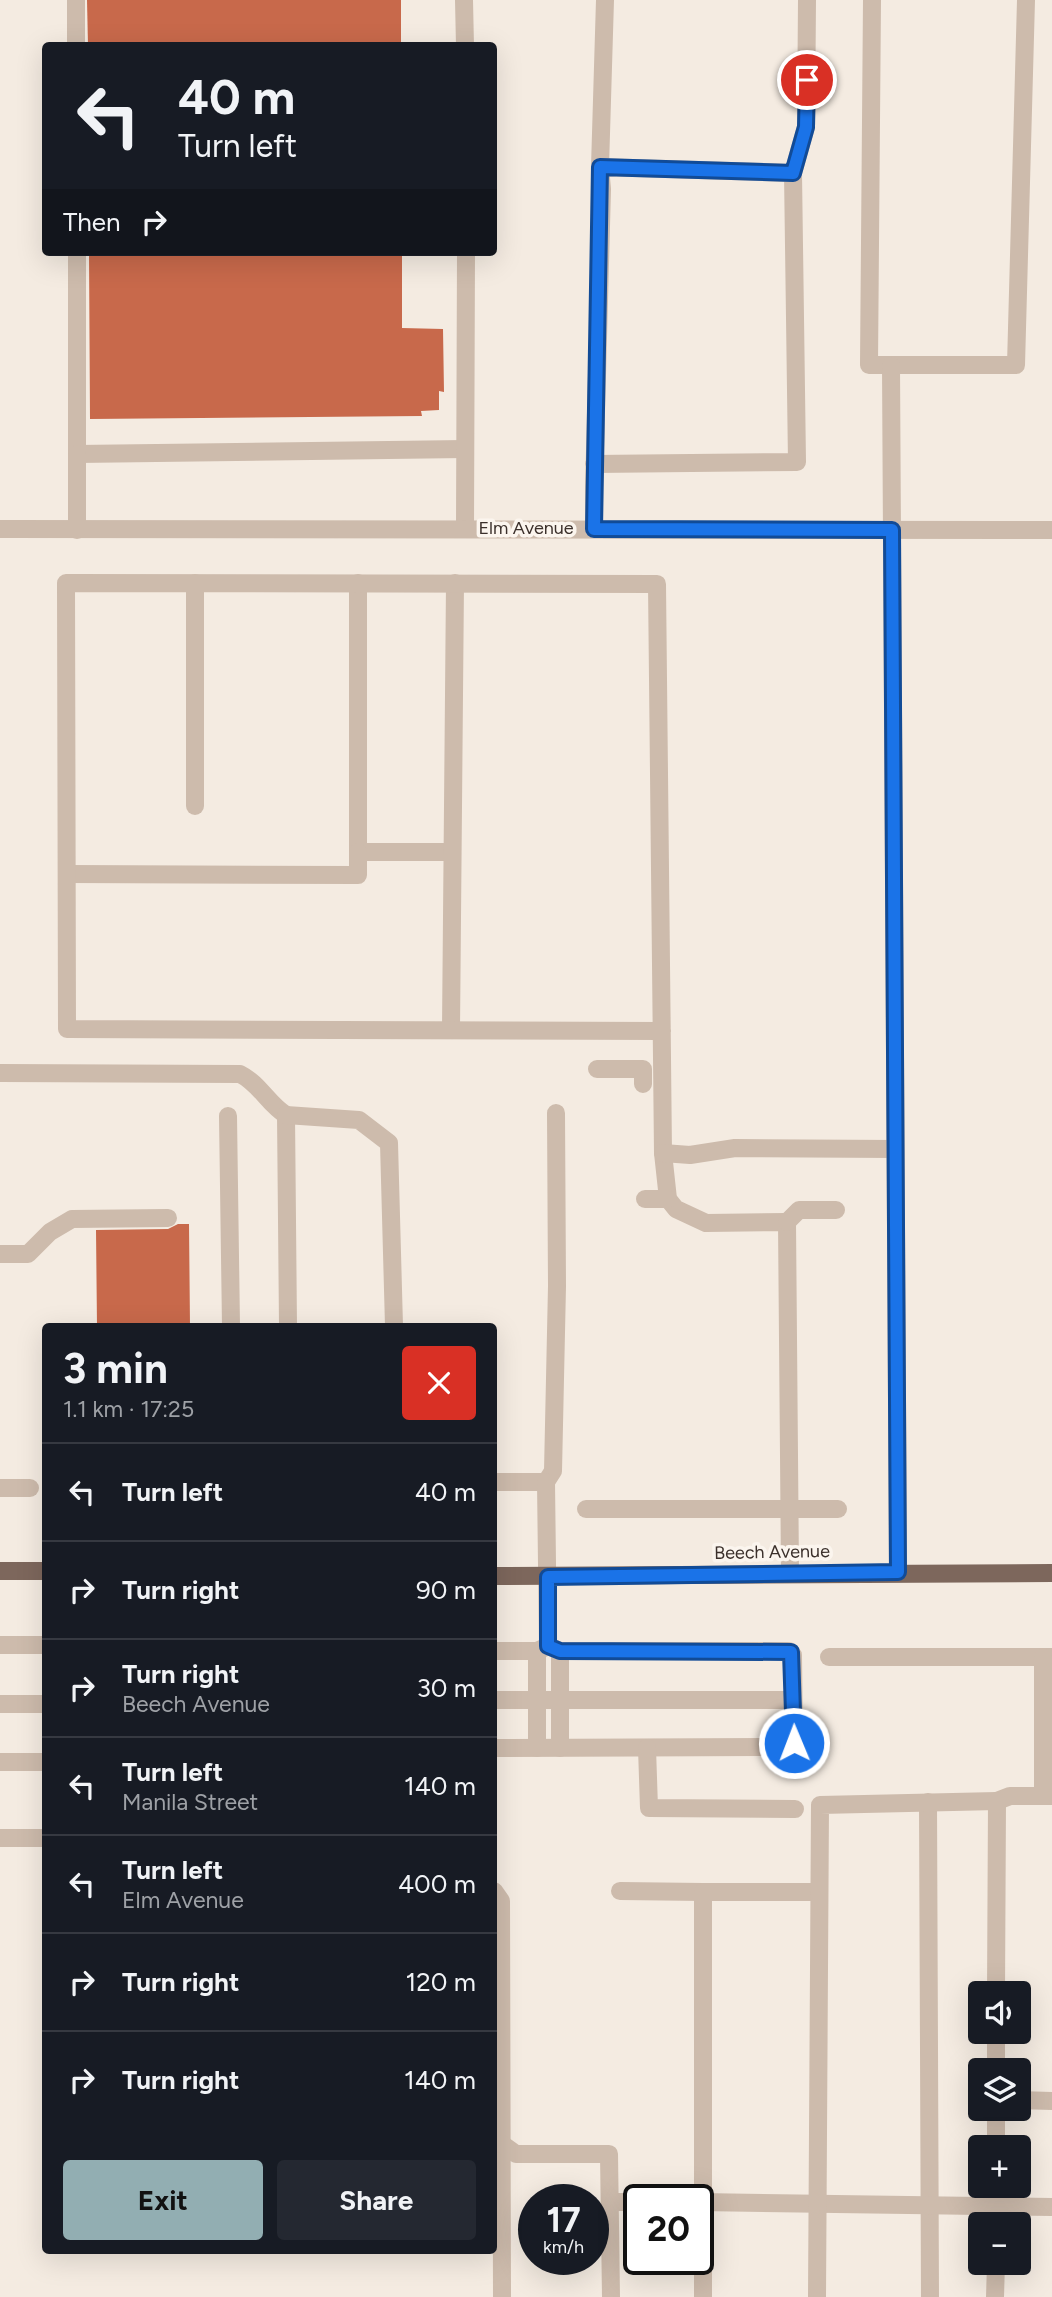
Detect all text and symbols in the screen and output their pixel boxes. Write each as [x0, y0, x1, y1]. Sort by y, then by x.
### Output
pin [777, 50, 837, 110]
icon: arrive [788, 61, 826, 99]
text: 40 m [178, 67, 295, 126]
icon: left [63, 70, 154, 161]
text: Turn left [178, 127, 297, 165]
icon: right [135, 203, 173, 241]
text: Then [63, 206, 121, 238]
street label: Elm Avenue [478, 517, 574, 539]
text: 3 min [63, 1343, 168, 1394]
button: close [402, 1346, 476, 1420]
text: 1.1 km · 17:25 [63, 1395, 194, 1423]
icon: left [63, 1473, 101, 1511]
text: Turn left [122, 1476, 223, 1508]
text: 40 m [415, 1476, 476, 1508]
street label: Beech Avenue [714, 1540, 830, 1564]
icon: right [63, 1571, 101, 1609]
text: Turn right [122, 1574, 239, 1606]
text: 90 m [416, 1574, 476, 1606]
text: Turn right [122, 1658, 239, 1690]
icon: right [63, 1669, 101, 1707]
text: 30 m [417, 1672, 476, 1704]
text: Beech Avenue [122, 1690, 270, 1718]
position arrow [757, 1706, 831, 1780]
text: Turn left [122, 1756, 223, 1788]
icon: left [63, 1767, 101, 1805]
text: 140 m [404, 1770, 476, 1802]
text: Manila Street [122, 1788, 258, 1816]
text: Turn left [122, 1854, 223, 1886]
icon: left [63, 1865, 101, 1903]
text: 400 m [398, 1868, 476, 1900]
text: Elm Avenue [122, 1886, 244, 1914]
icon: right [63, 1963, 101, 2001]
text: Turn right [122, 1966, 239, 1998]
text: 120 m [406, 1966, 476, 1998]
map controls [968, 1981, 1031, 2275]
button: sound [968, 1981, 1031, 2044]
button: layers [968, 2058, 1031, 2121]
icon: right [63, 2061, 101, 2099]
text: Turn right [122, 2064, 239, 2096]
text: 140 m [404, 2064, 476, 2096]
button: + [968, 2135, 1031, 2198]
button: Exit [63, 2160, 263, 2240]
button: Share [277, 2160, 476, 2240]
speed limit sign: 20 [623, 2184, 714, 2275]
text: 17 [546, 2199, 581, 2241]
button: − [968, 2212, 1031, 2275]
text: km/h [543, 2236, 584, 2258]

